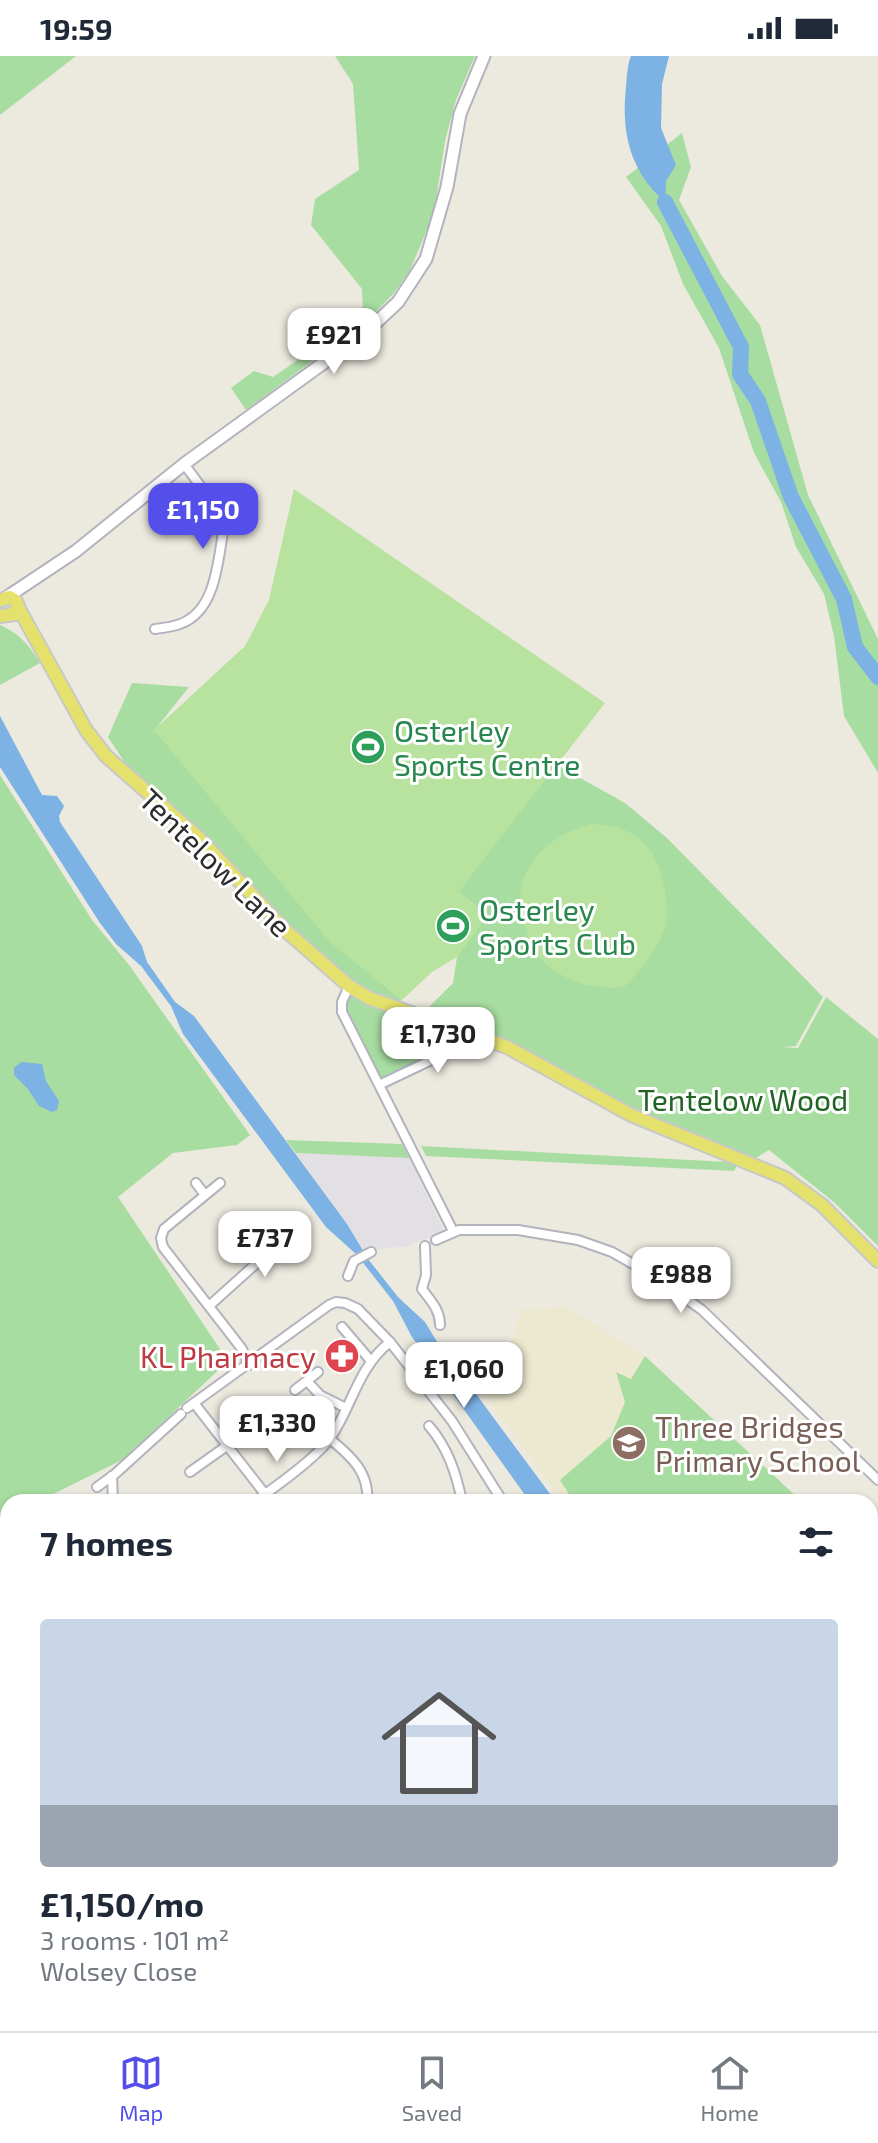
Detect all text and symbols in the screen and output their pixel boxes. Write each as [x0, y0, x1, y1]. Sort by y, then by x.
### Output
text: 19:59 [40, 10, 113, 46]
pin: £921 [287, 308, 381, 376]
text: £921 [306, 318, 362, 349]
pin: £1,150 [138, 483, 268, 551]
text: £1,150 [166, 493, 240, 524]
place label: Osterley Sports Centre [394, 712, 580, 782]
sports icon: Osterley Sports Centre [349, 728, 387, 766]
street label: Tentelow Lane [133, 781, 299, 943]
place label: Osterley Sports Club [479, 891, 636, 961]
sports icon: Osterley Sports Club [434, 907, 472, 945]
pin: £1,730 [373, 1007, 503, 1075]
text: £1,730 [400, 1017, 476, 1048]
park label: Tentelow Wood [638, 1081, 848, 1117]
pin: £737 [218, 1211, 312, 1279]
text: £737 [236, 1221, 294, 1252]
pin: £988 [634, 1247, 728, 1315]
text: £988 [650, 1257, 712, 1288]
pharmacy icon: KL Pharmacy [323, 1337, 361, 1375]
place label: KL Pharmacy [140, 1338, 316, 1374]
pin: £1,060 [399, 1342, 529, 1410]
text: £1,060 [424, 1352, 504, 1383]
pin: £1,330 [212, 1396, 342, 1464]
text: £1,330 [238, 1406, 316, 1437]
place label: Three Bridges Primary School [655, 1408, 861, 1478]
school or university icon: Three Bridges Primary School [610, 1424, 648, 1462]
icon: filters [794, 1520, 838, 1564]
text: 7 homes [40, 1522, 173, 1563]
icon: home [367, 1671, 511, 1815]
text: £1,150/mo [40, 1883, 204, 1924]
text: 3 rooms · 101 m² [40, 1924, 229, 1955]
text: Wolsey Close [40, 1955, 197, 1986]
tab: Map [119, 2051, 163, 2125]
tab: Saved [402, 2051, 462, 2125]
tab: Home [700, 2051, 759, 2125]

